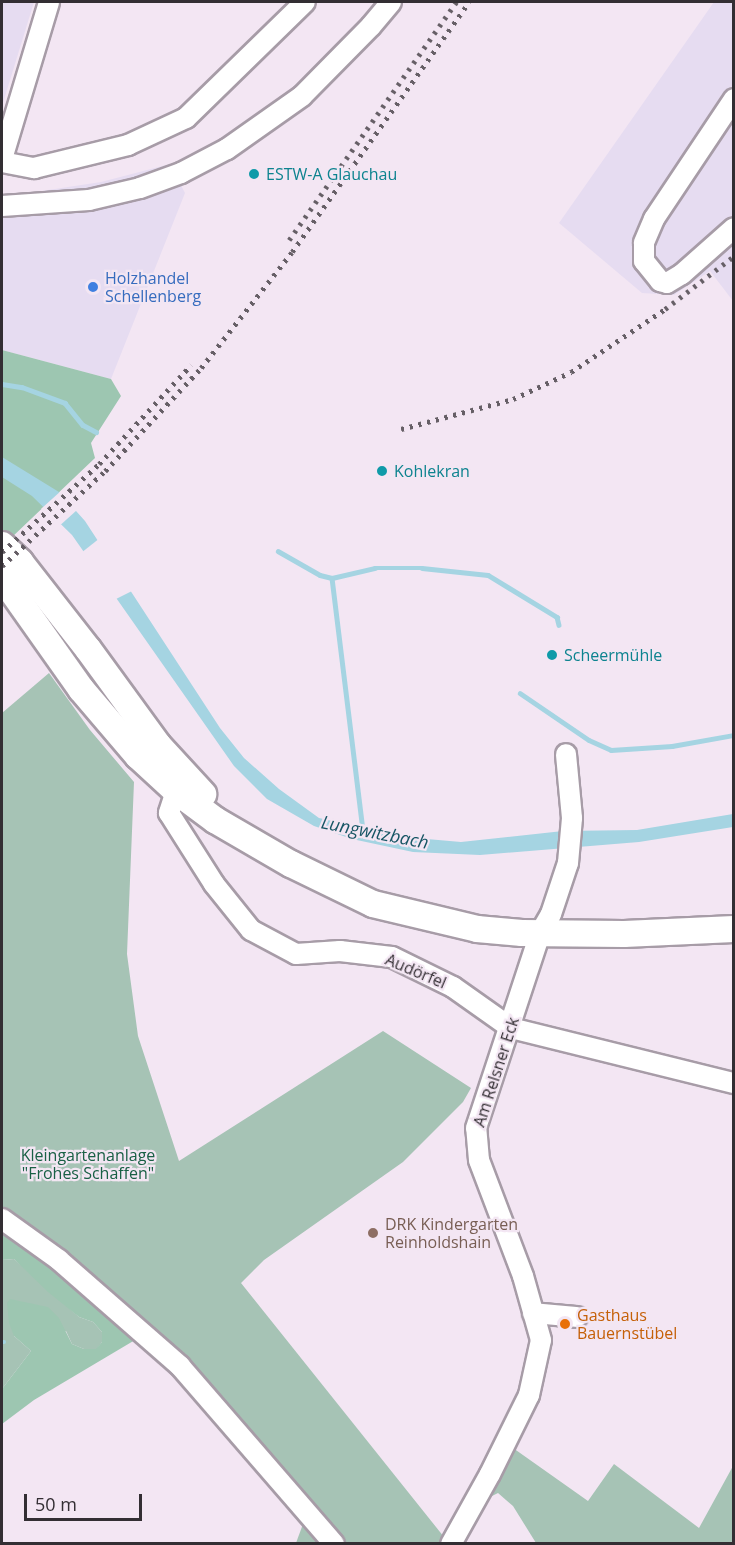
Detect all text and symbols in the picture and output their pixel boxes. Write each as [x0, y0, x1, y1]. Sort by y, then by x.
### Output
place label: ESTW-A Glauchau [266, 164, 397, 184]
marker: ESTW-A Glauchau [247, 167, 261, 181]
place label: Holzhandel Schellenberg [105, 268, 201, 306]
marker: Holzhandel Schellenberg [86, 280, 100, 294]
place label: Kohlekran [394, 461, 470, 481]
marker: Kohlekran [375, 464, 389, 478]
place label: Scheermühle [564, 645, 662, 665]
marker: Scheermühle [545, 648, 559, 662]
water label: Lungwitzbach [319, 811, 431, 853]
street label: Audörfel [383, 950, 449, 992]
street label: Am Relsner Eck [469, 1015, 523, 1129]
park label: Kleingartenanlage "Frohes Schaffen" [21, 1145, 155, 1183]
place label: DRK Kindergarten Reinholdshain [385, 1214, 518, 1252]
marker: DRK Kindergarten Reinholdshain [366, 1226, 380, 1240]
place label: Gasthaus Bauernstübel [577, 1305, 677, 1343]
marker: Gasthaus Bauernstübel [558, 1317, 572, 1331]
scale bar [27, 1482, 146, 1520]
text: 50 m [35, 1492, 77, 1516]

